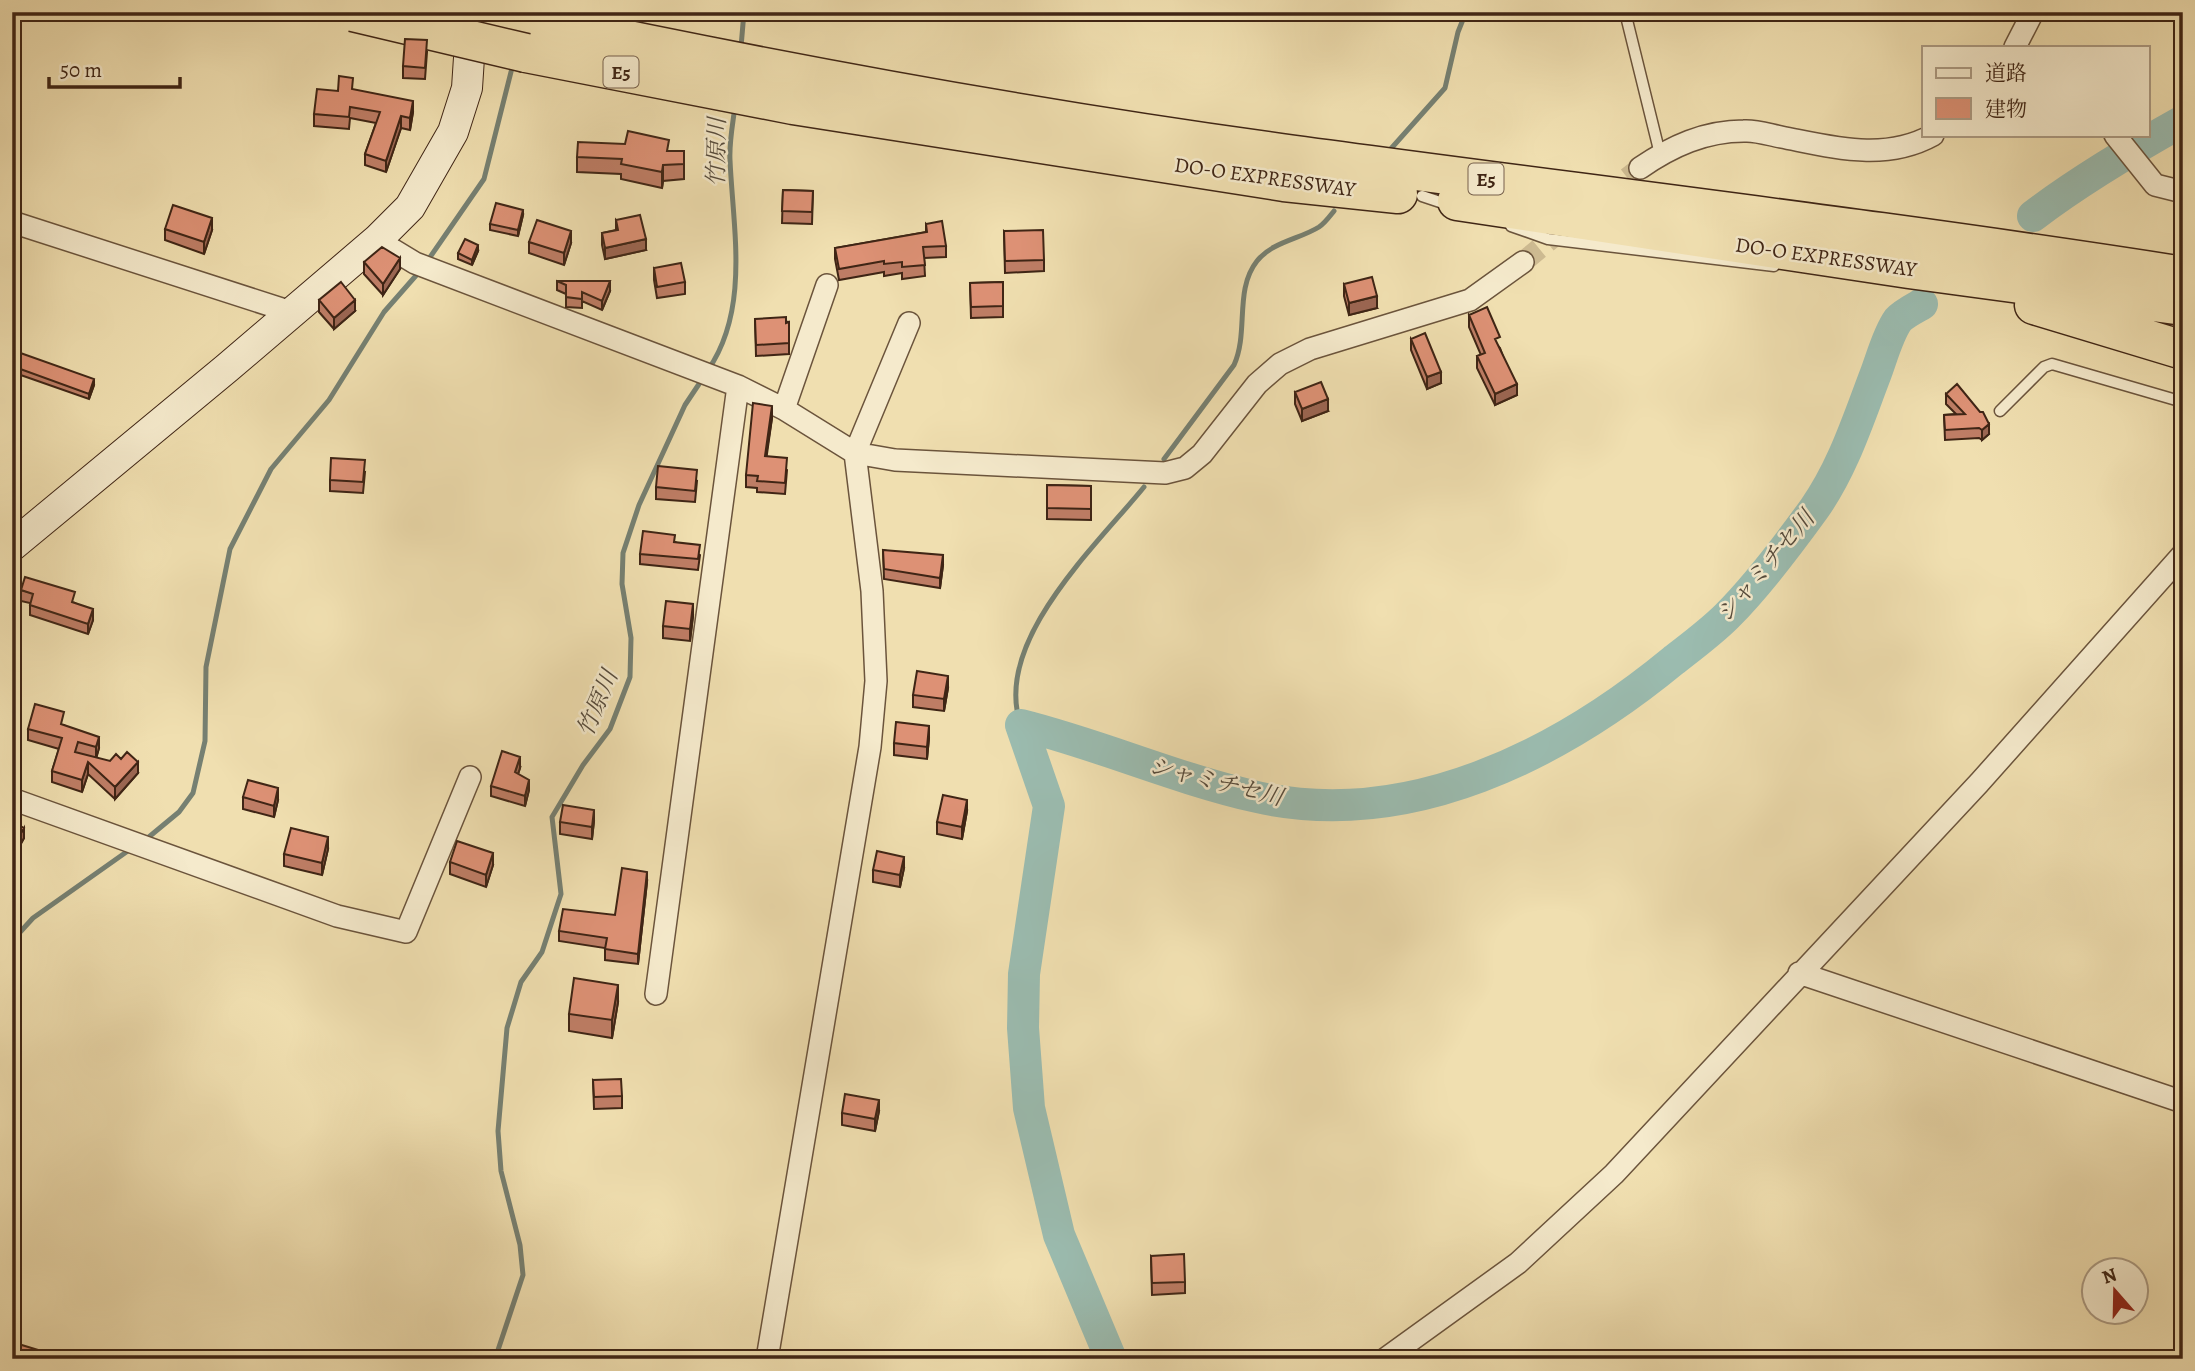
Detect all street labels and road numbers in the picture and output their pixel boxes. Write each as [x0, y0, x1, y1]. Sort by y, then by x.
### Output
road number: E5 [604, 57, 638, 88]
street label: DO-O EXPRESSWAY [1173, 150, 1358, 204]
road number: E5 [1468, 164, 1504, 195]
street label: DO-O EXPRESSWAY [1734, 230, 1919, 284]

